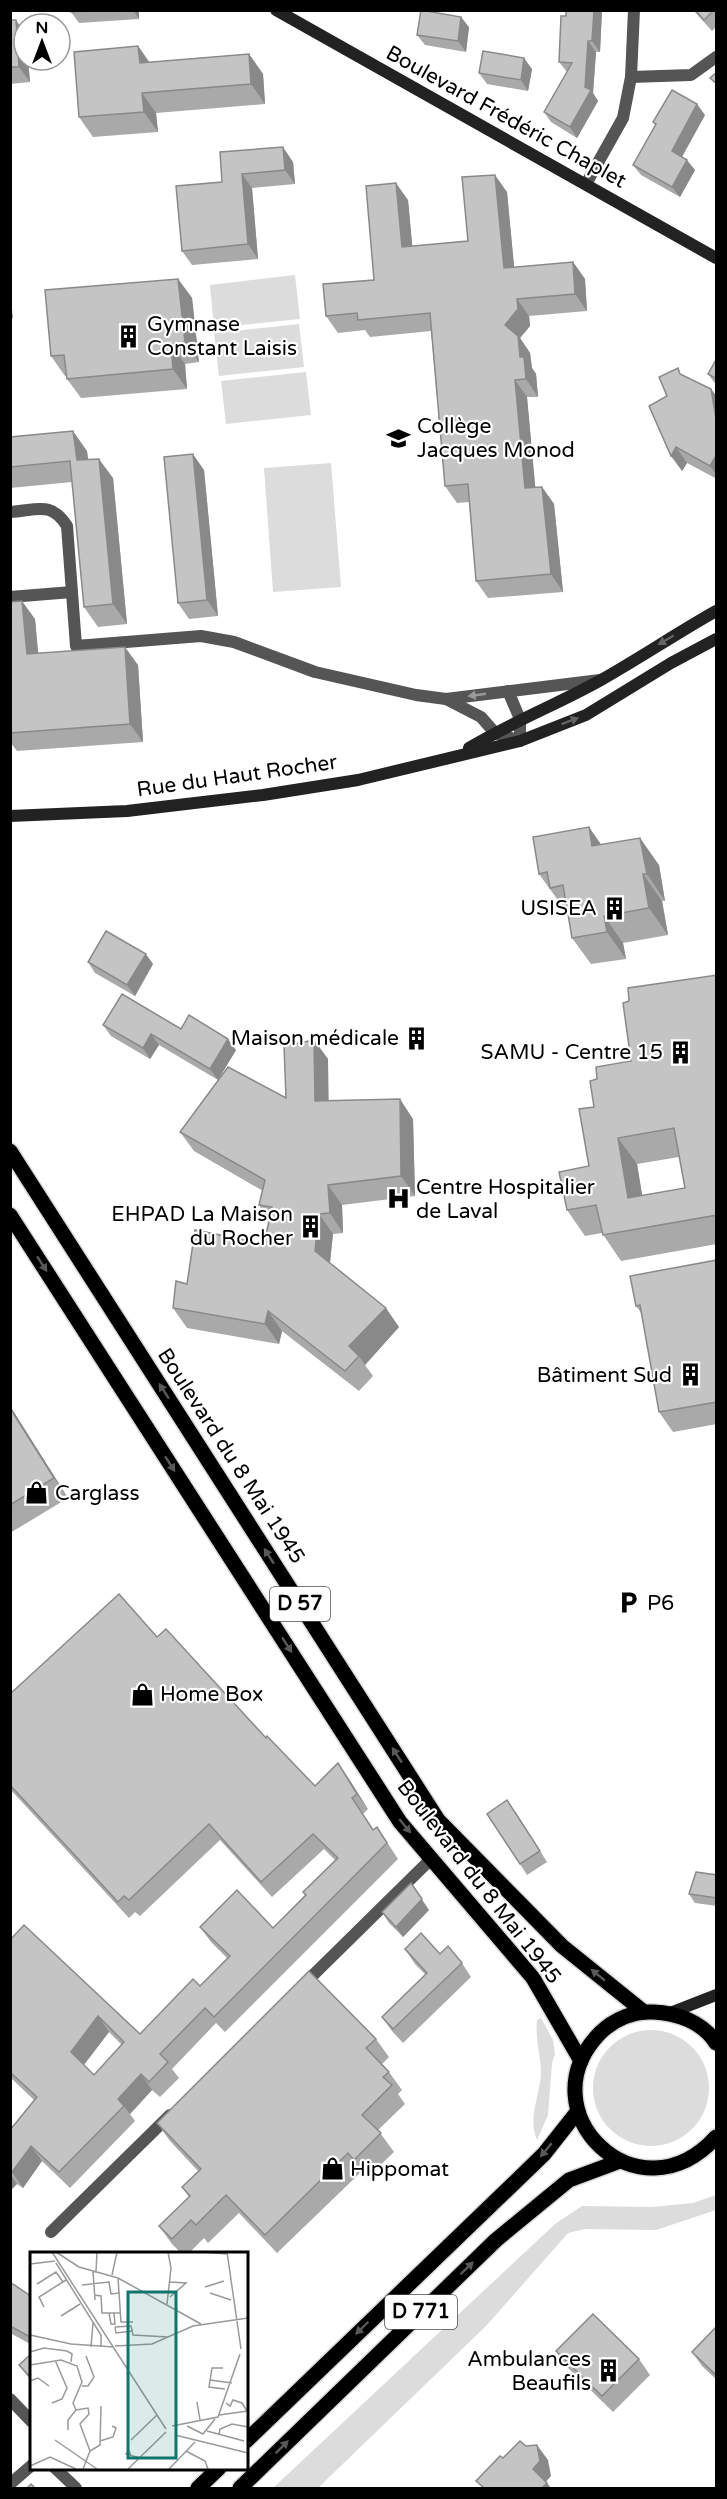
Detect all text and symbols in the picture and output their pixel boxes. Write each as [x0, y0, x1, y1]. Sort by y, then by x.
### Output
north arrow [12, 12, 72, 72]
text: N [36, 18, 48, 38]
street label: Boulevard Frédéric Chaplet [382, 40, 630, 194]
place label: Gymnase Constant Laisis [147, 312, 297, 361]
building icon: Gymnase Constant Laisis [116, 323, 142, 349]
place label: Collège Jacques Monod [417, 414, 575, 463]
school or university icon: Collège Jacques Monod [386, 425, 412, 451]
one-way arrow [657, 635, 674, 645]
one-way arrow [467, 691, 486, 700]
one-way arrow [561, 716, 579, 725]
street label: Rue du Haut Rocher [135, 750, 339, 802]
building icon: USISEA [602, 895, 628, 921]
place label: USISEA [520, 896, 597, 921]
building icon: Maison médicale [404, 1025, 430, 1051]
place label: Maison médicale [231, 1026, 399, 1051]
building icon: SAMU - Centre 15 [668, 1039, 694, 1065]
place label: SAMU - Centre 15 [481, 1040, 663, 1065]
place label: Centre Hospitalier de Laval [416, 1175, 595, 1224]
hospital icon: Centre Hospitalier de Laval [385, 1186, 411, 1212]
place label: EHPAD La Maison du Rocher [111, 1202, 293, 1251]
building icon: EHPAD La Maison du Rocher [298, 1213, 324, 1239]
one-way arrow [36, 1256, 48, 1272]
street label: Boulevard du 8 Mai 1945 [152, 1344, 310, 1568]
building icon: Bâtiment Sud [677, 1362, 703, 1388]
place label: Bâtiment Sud [537, 1363, 672, 1388]
one-way arrow [159, 1383, 170, 1399]
one-way arrow [164, 1456, 175, 1472]
shop icon: Carglass [24, 1480, 50, 1506]
place label: Carglass [55, 1481, 140, 1506]
one-way arrow [263, 1548, 275, 1564]
road number: D 57 [270, 1587, 330, 1621]
parking icon: P6 [616, 1590, 642, 1616]
place label: P6 [647, 1591, 674, 1616]
one-way arrow [281, 1637, 293, 1653]
shop icon: Home Box [129, 1681, 155, 1707]
place label: Home Box [160, 1682, 263, 1707]
one-way arrow [391, 1747, 402, 1764]
street label: Boulevard du 8 Mai 1945 [392, 1775, 566, 1989]
one-way arrow [398, 1818, 411, 1834]
one-way arrow [590, 1969, 606, 1982]
one-way arrow [540, 2142, 553, 2158]
shop icon: Hippomat [319, 2156, 345, 2182]
place label: Hippomat [350, 2157, 449, 2182]
inset map [30, 2252, 248, 2469]
one-way arrow [459, 2262, 474, 2275]
road number: D 771 [385, 2295, 457, 2329]
one-way arrow [355, 2321, 370, 2335]
place label: Ambulances Beaufils [467, 2347, 591, 2396]
building icon: Ambulances Beaufils [596, 2358, 622, 2384]
one-way arrow [274, 2441, 288, 2455]

